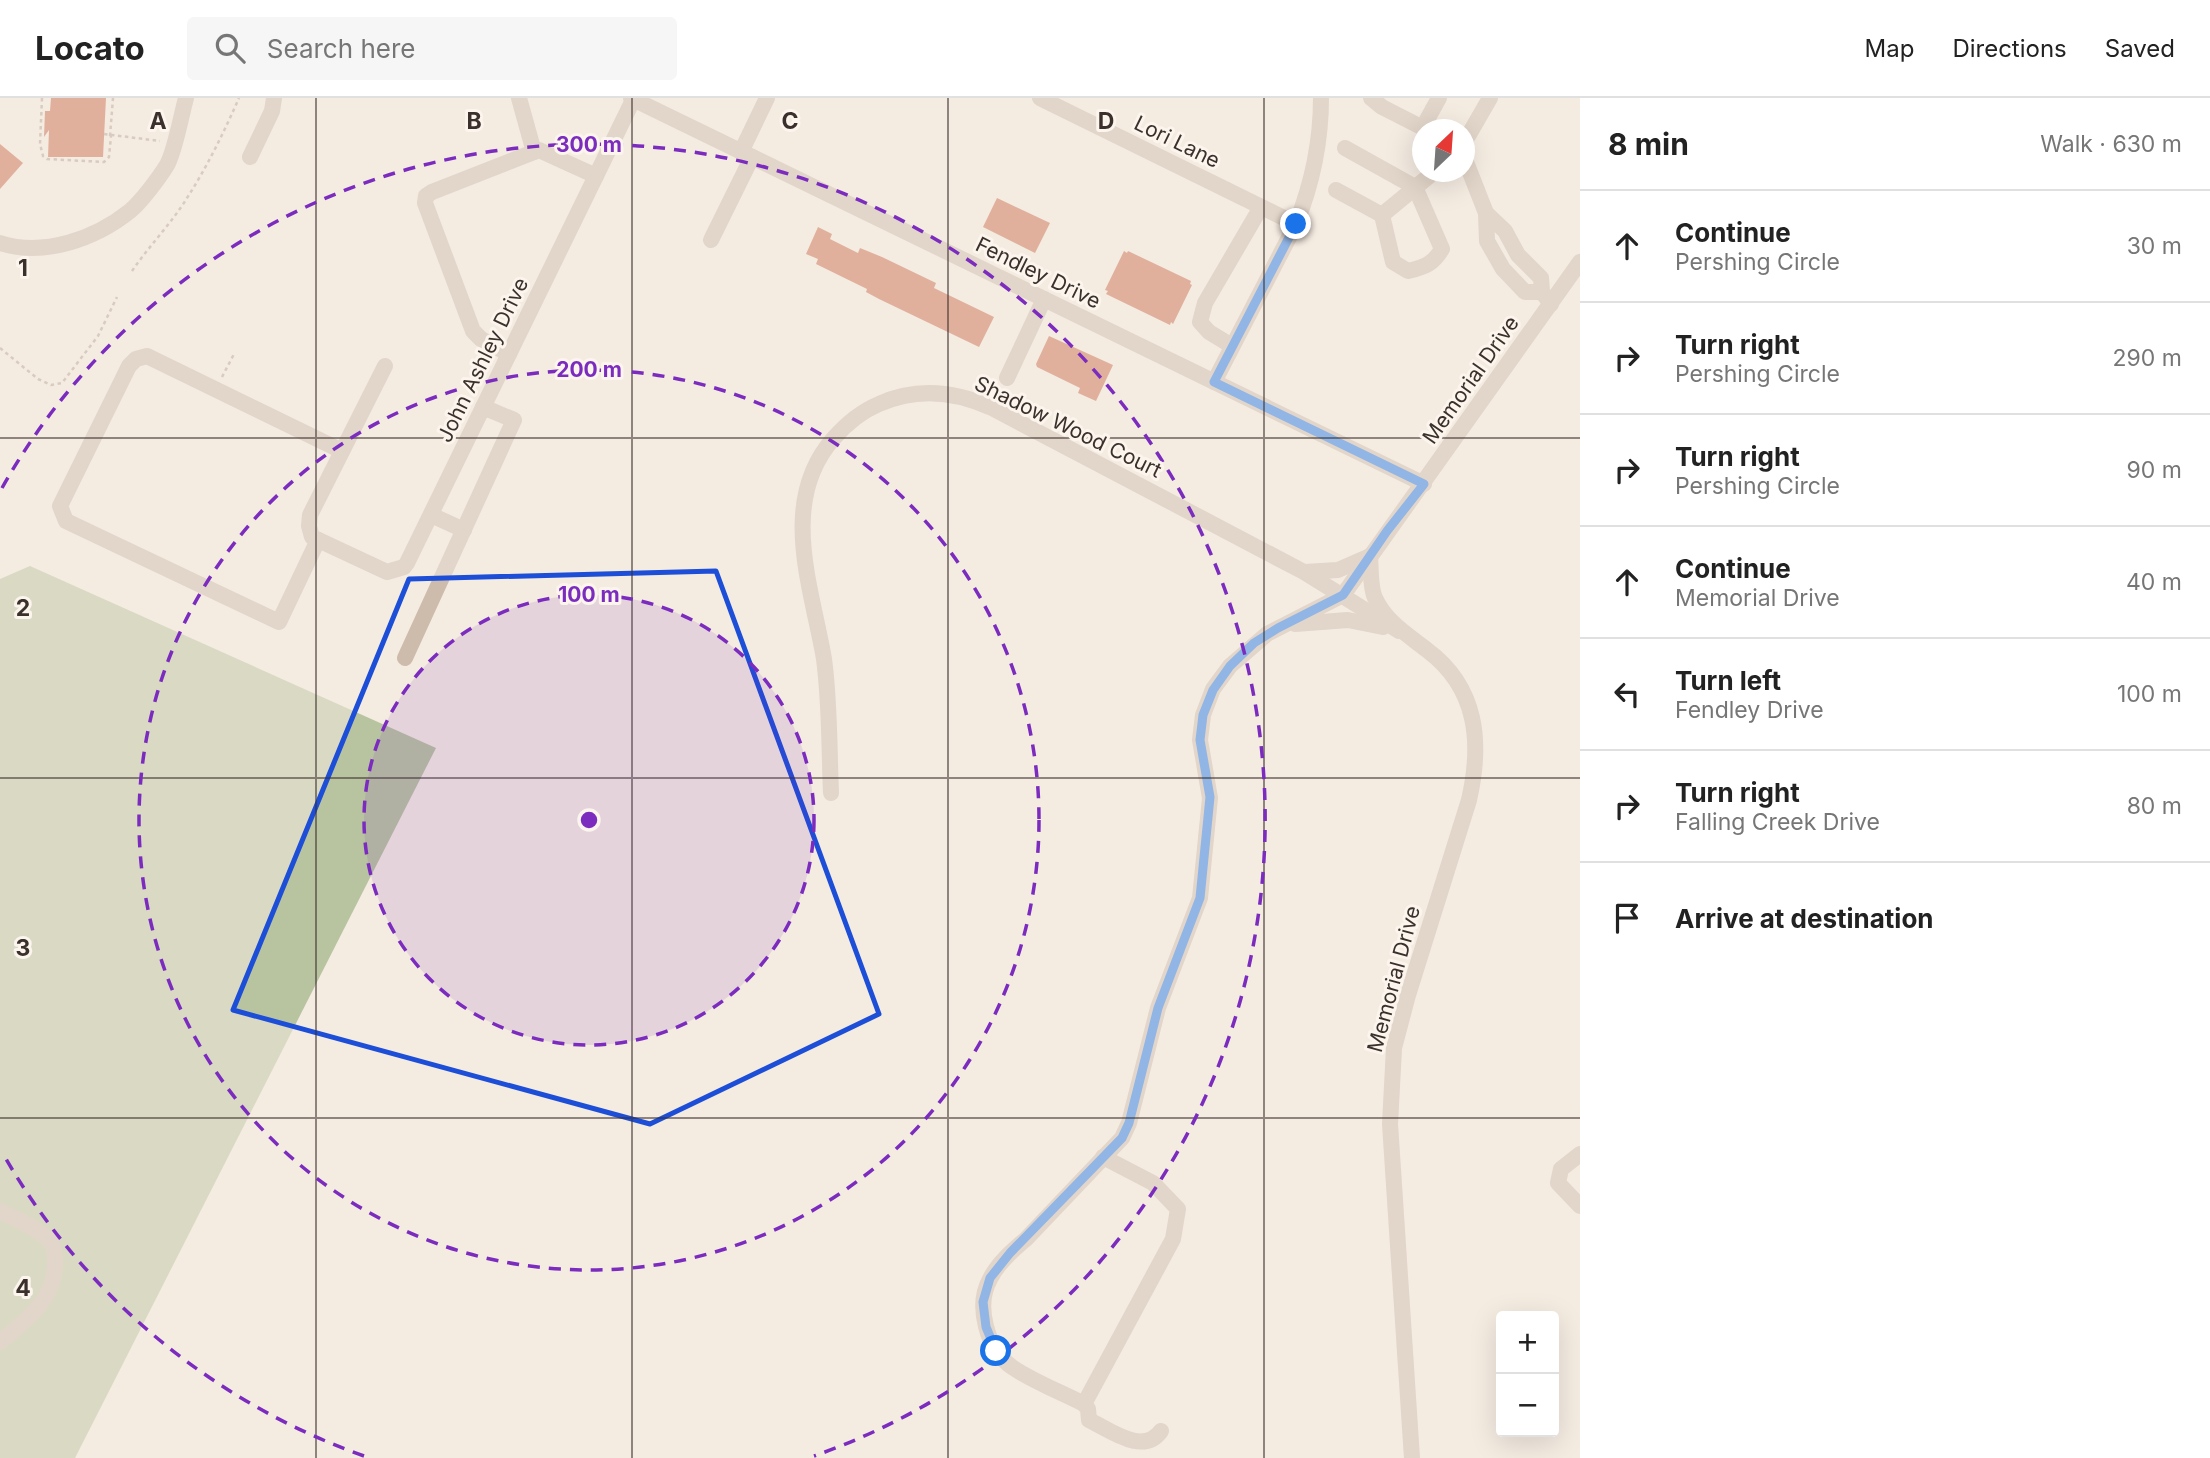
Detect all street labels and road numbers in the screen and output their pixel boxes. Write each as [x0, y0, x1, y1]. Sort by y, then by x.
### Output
street label: Lori Lane [1130, 110, 1224, 173]
street label: Fendley Drive [972, 232, 1105, 314]
street label: John Ashley Drive [432, 273, 533, 446]
street label: Memorial Drive [1417, 311, 1524, 448]
street label: Shadow Wood Court [971, 370, 1166, 483]
street label: Memorial Drive [1362, 903, 1425, 1055]

